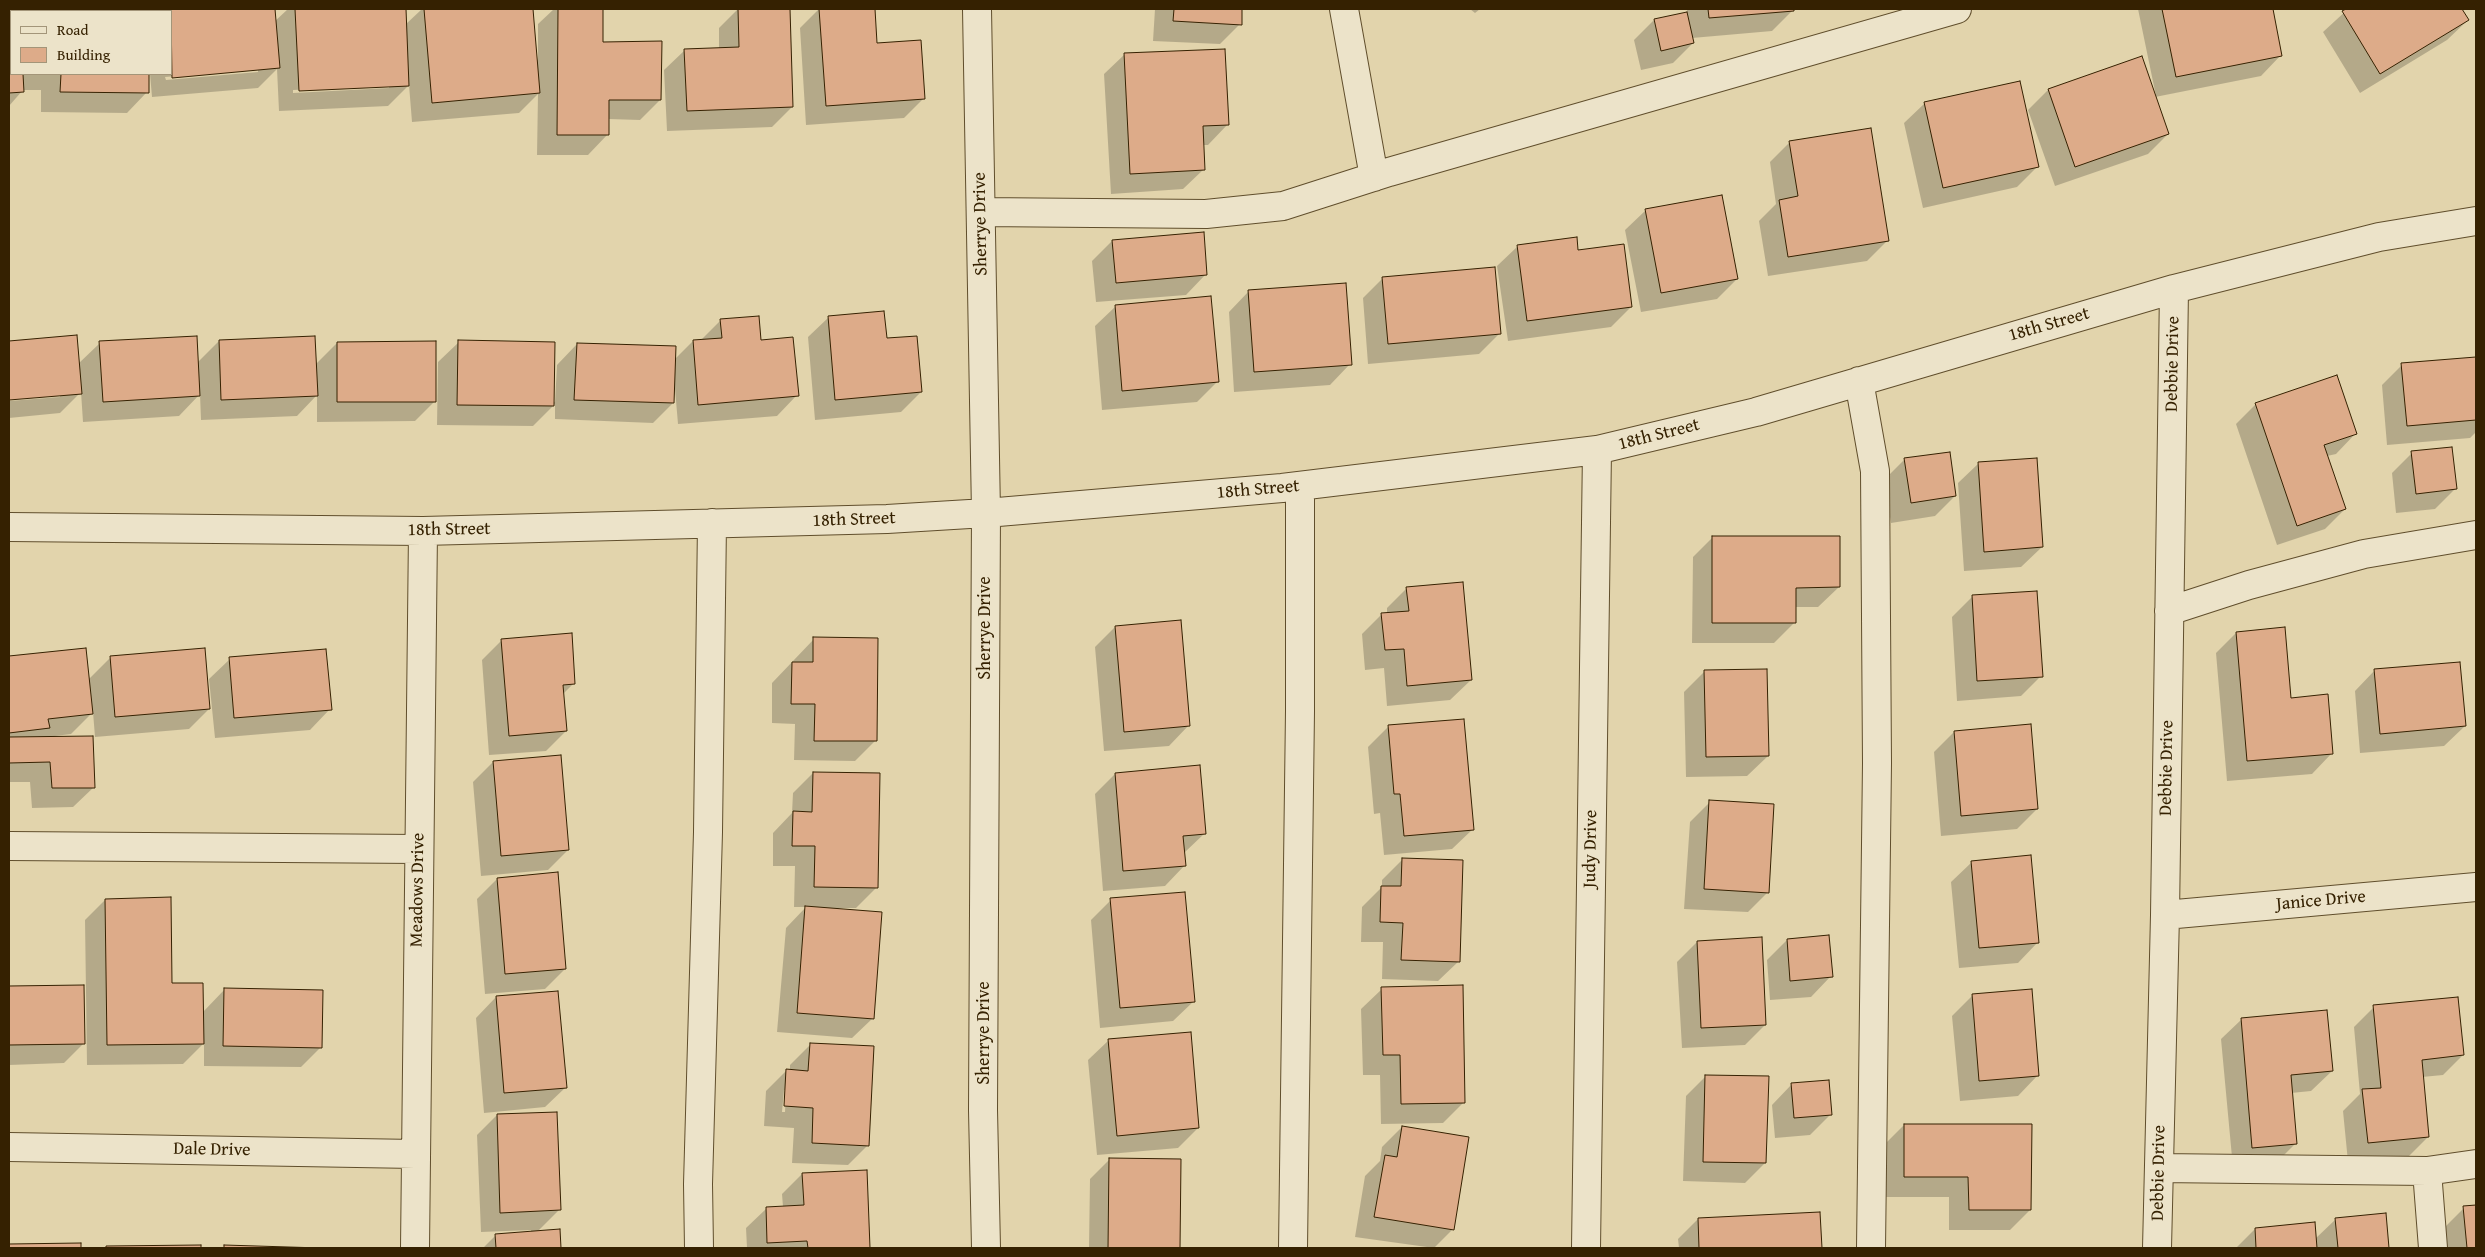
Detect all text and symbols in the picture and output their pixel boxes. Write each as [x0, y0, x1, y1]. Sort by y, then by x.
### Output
legend [10, 10, 172, 75]
text: Road [57, 19, 88, 40]
text: Building [57, 44, 110, 65]
street label: Sherrye Drive [969, 172, 993, 276]
street label: 18th Street [2006, 303, 2092, 347]
street label: Debbie Drive [2161, 316, 2185, 412]
street label: 18th Street [1616, 414, 1702, 456]
street label: 18th Street [1216, 476, 1300, 504]
street label: 18th Street [812, 508, 896, 532]
street label: 18th Street [407, 518, 491, 542]
street label: Sherrye Drive [974, 576, 996, 680]
street label: Debbie Drive [2155, 720, 2179, 816]
street label: Judy Drive [1580, 810, 1602, 888]
street label: Meadows Drive [406, 833, 430, 947]
street label: Janice Drive [2275, 886, 2367, 916]
street label: Sherrye Drive [973, 981, 995, 1085]
street label: Debbie Drive [2147, 1125, 2171, 1221]
street label: Dale Drive [173, 1139, 251, 1161]

